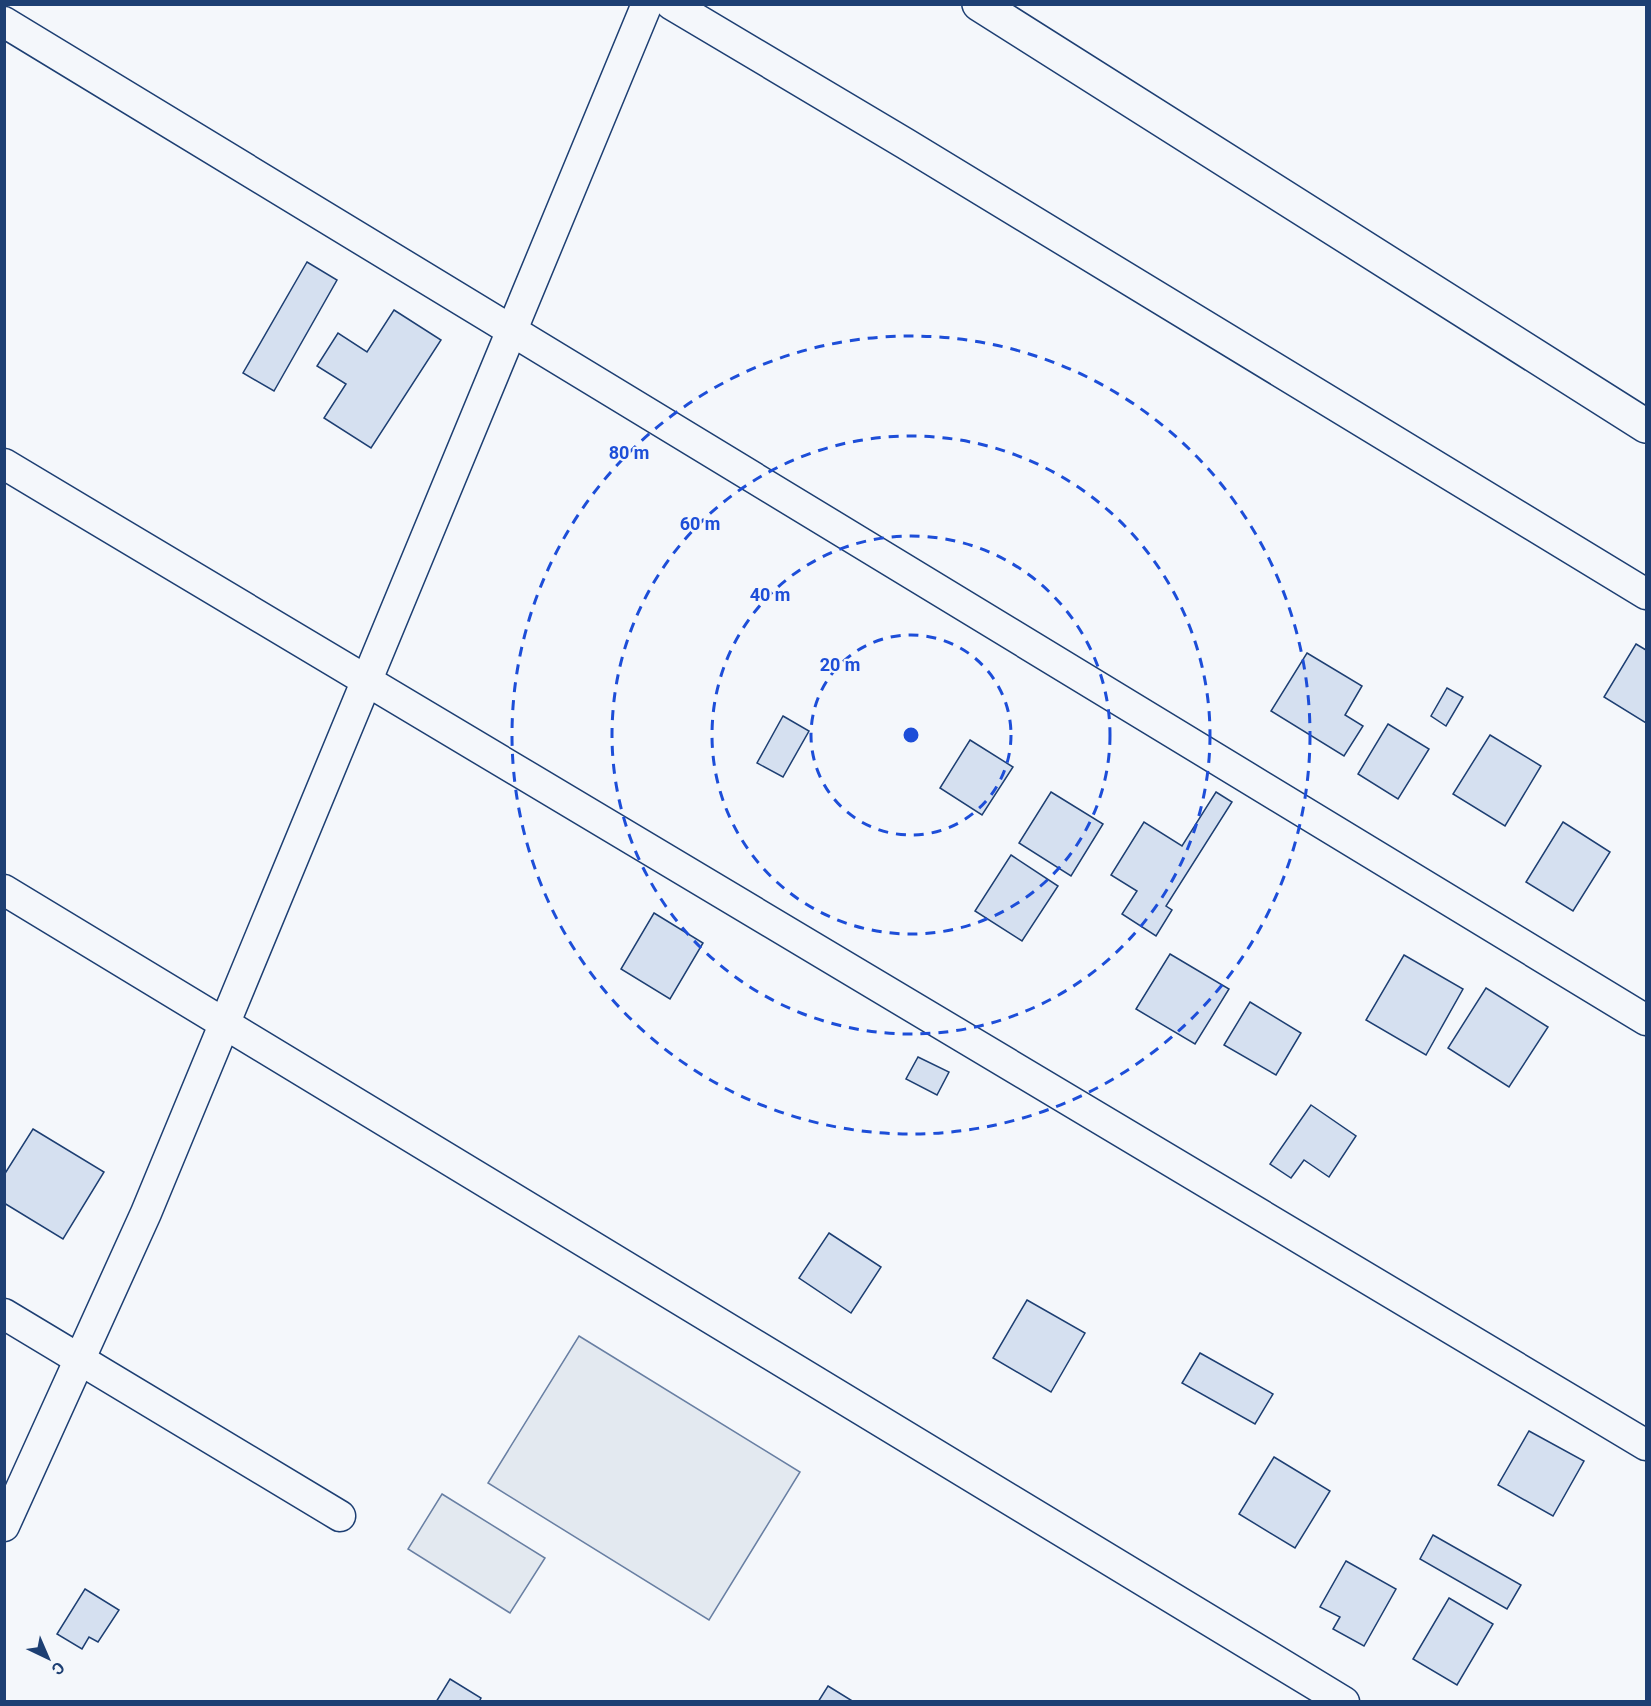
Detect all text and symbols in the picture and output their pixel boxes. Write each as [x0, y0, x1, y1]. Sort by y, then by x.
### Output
text: 80 m [609, 442, 649, 463]
text: 60 m [680, 513, 720, 534]
text: 40 m [750, 584, 790, 605]
text: 20 m [820, 654, 860, 675]
centre of rings [901, 725, 921, 745]
north arrow [18, 1628, 78, 1688]
text: С [48, 1658, 68, 1679]

